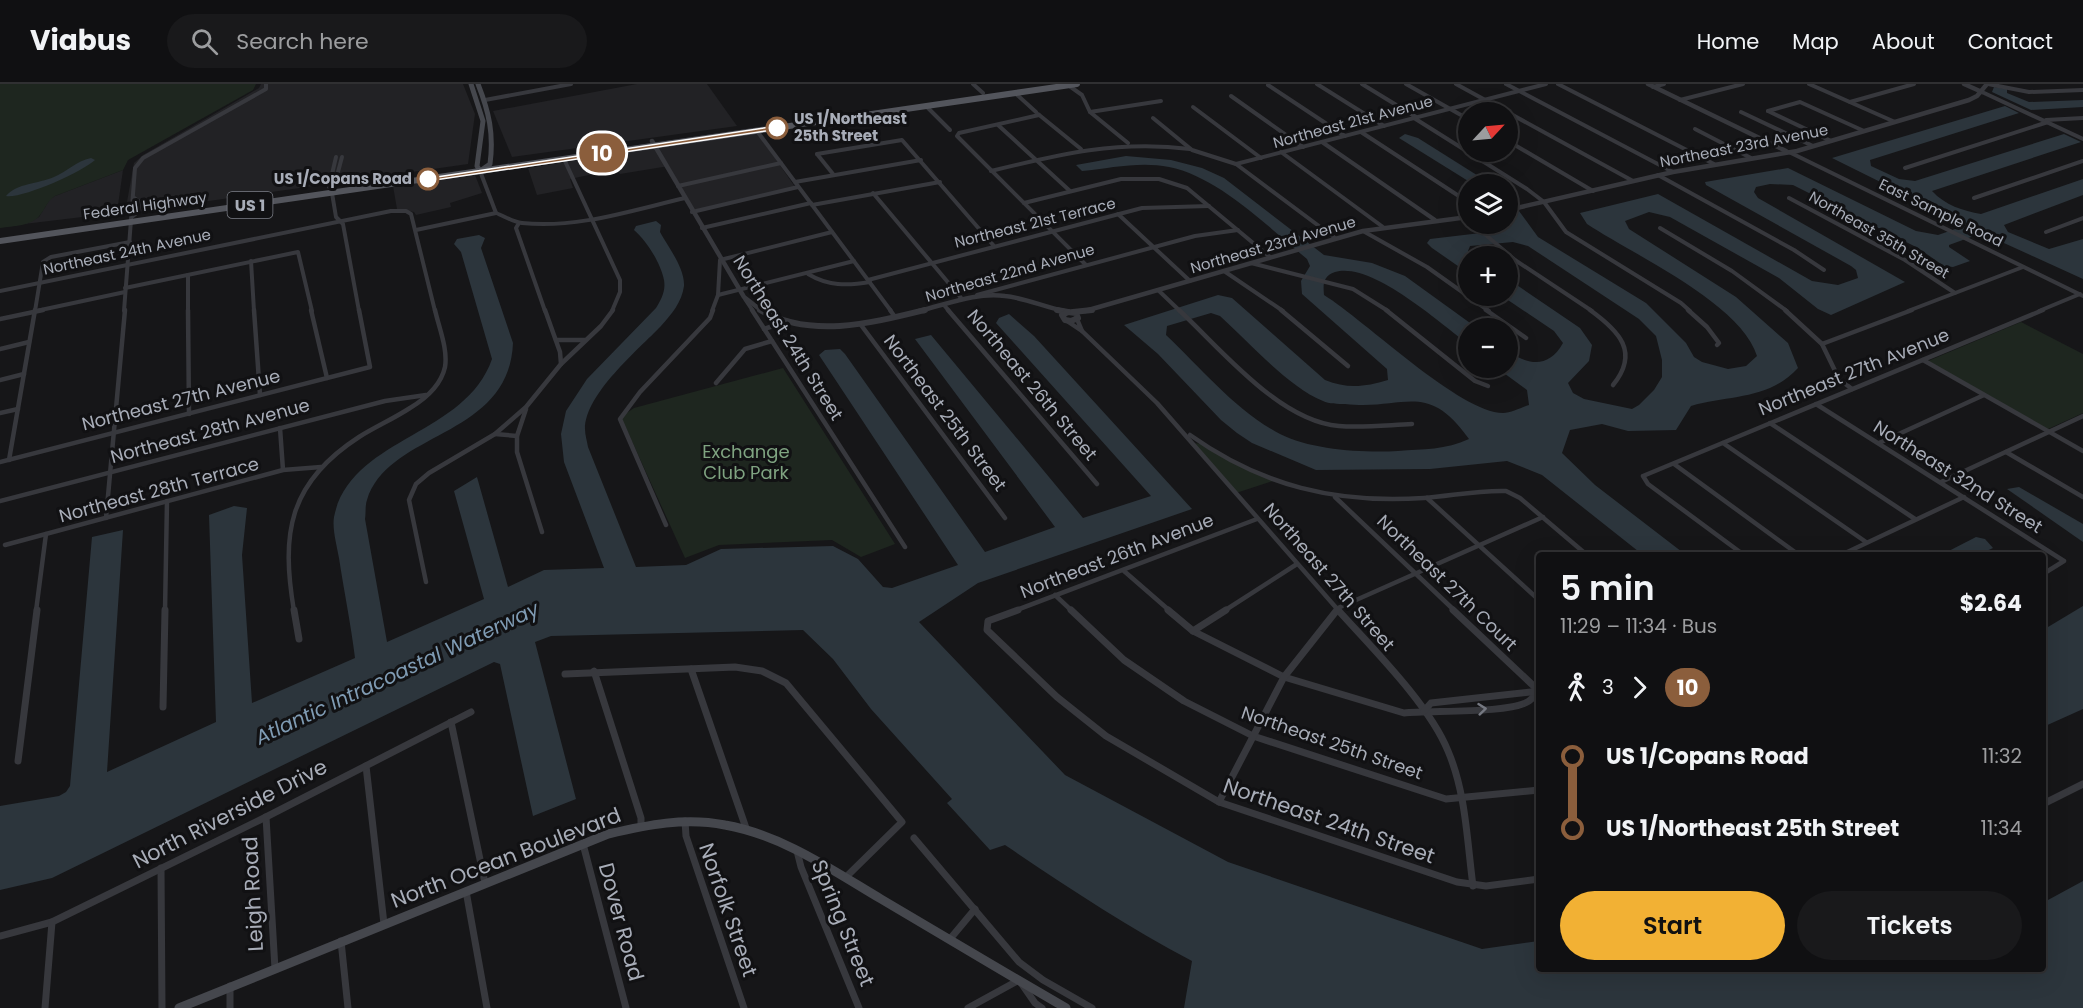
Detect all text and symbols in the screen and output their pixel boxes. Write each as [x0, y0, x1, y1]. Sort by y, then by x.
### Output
search box [167, 14, 587, 68]
text: Viabus [30, 21, 131, 60]
icon: search [188, 25, 221, 58]
text: Search here [236, 26, 369, 57]
text: Home [1697, 27, 1759, 56]
text: Map [1792, 27, 1839, 56]
text: About [1872, 27, 1935, 56]
text: Contact [1968, 27, 2053, 56]
street label: Northeast 21st Avenue [1271, 90, 1435, 153]
north arrow [1458, 102, 1518, 162]
map controls [1458, 102, 1518, 378]
place label: US 1/Northeast 25th Street [794, 108, 907, 146]
marker: US 1/Northeast 25th Street [766, 117, 788, 139]
street label: Northeast 23rd Avenue [1658, 119, 1830, 172]
line badge: 10 [575, 134, 629, 172]
text: 10 [591, 139, 613, 168]
place label: US 1/Copans Road [274, 168, 412, 189]
marker: US 1/Copans Road [417, 168, 439, 190]
street label: East Sample Road [1876, 173, 2007, 252]
button: layers [1458, 174, 1518, 234]
street label: Federal Highway [82, 186, 209, 225]
street label: Northeast 35th Street [1805, 186, 1953, 283]
road number: US 1 [228, 192, 272, 218]
street label: Northeast 21st Terrace [952, 192, 1118, 253]
street label: Northeast 23rd Avenue [1188, 211, 1358, 278]
street label: Northeast 24th Avenue [41, 223, 213, 280]
street label: Northeast 22nd Avenue [923, 238, 1097, 307]
button: + [1458, 246, 1518, 306]
street label: Northeast 24th Street [727, 250, 849, 425]
street label: Northeast 26th Street [962, 304, 1103, 466]
button: − [1458, 318, 1518, 378]
street label: Northeast 27th Avenue [1755, 322, 1953, 421]
street label: Northeast 25th Street [878, 329, 1013, 496]
street label: Northeast 27th Avenue [79, 363, 283, 436]
street label: Northeast 28th Avenue [108, 392, 312, 469]
street label: Northeast 32nd Street [1869, 414, 2048, 539]
park label: Exchange Club Park [702, 439, 790, 485]
street label: Northeast 28th Terrace [56, 451, 262, 528]
street label: Northeast 27th Street [1258, 497, 1401, 656]
street label: Northeast 26th Avenue [1017, 507, 1217, 604]
street label: Northeast 27th Court [1372, 509, 1523, 656]
text: 5 min [1560, 565, 1655, 612]
text: $2.64 [1960, 588, 2022, 619]
water label: Atlantic Intracoastal Waterway [250, 594, 544, 752]
text: 11:29 – 11:34 · Bus [1560, 612, 1717, 640]
icon: walk [1560, 671, 1593, 704]
icon: forward [1623, 671, 1656, 704]
text: 3 [1602, 673, 1614, 701]
text: 10 [1677, 673, 1698, 702]
street label: Northeast 25th Street [1238, 700, 1426, 785]
one-way arrow [1478, 703, 1487, 716]
text: US 1/Copans Road [1606, 741, 1809, 772]
text: 11:32 [1982, 742, 2022, 770]
street label: North Riverside Drive [127, 752, 332, 875]
street label: Northeast 24th Street [1219, 771, 1439, 870]
street label: North Ocean Boulevard [387, 800, 625, 915]
text: US 1/Northeast 25th Street [1606, 813, 1899, 844]
text: 11:34 [1981, 814, 2022, 842]
street label: Leigh Road [235, 836, 270, 952]
street label: Norfolk Street [692, 839, 765, 980]
street label: Spring Street [805, 855, 882, 990]
street label: Dover Road [592, 860, 651, 984]
button: Start [1560, 891, 1785, 960]
button: Tickets [1797, 891, 2022, 960]

